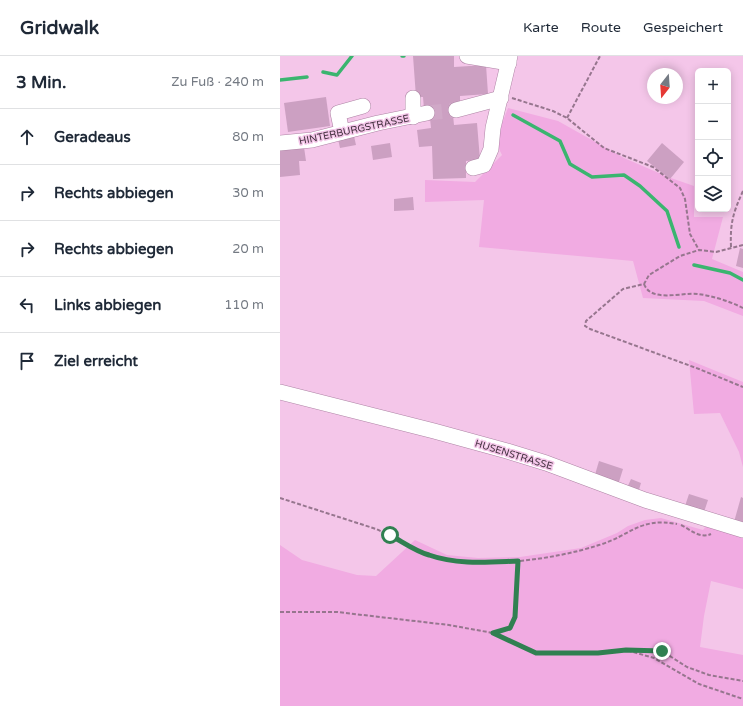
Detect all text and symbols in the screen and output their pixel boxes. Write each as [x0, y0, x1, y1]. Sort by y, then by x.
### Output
text: Gridwalk [20, 17, 99, 39]
text: Karte [523, 19, 559, 36]
text: Route [581, 19, 621, 36]
text: Gespeichert [643, 19, 723, 36]
north arrow [647, 68, 683, 104]
map controls [695, 68, 731, 212]
button: + [695, 68, 731, 104]
text: 3 Min. [16, 72, 66, 93]
text: Zu Fuß · 240 m [171, 74, 264, 90]
button: − [695, 104, 731, 140]
street label: HINTERBURGSTRASSE [298, 112, 410, 148]
icon: ahead [16, 126, 38, 148]
text: Geradeaus [54, 128, 131, 146]
text: 80 m [232, 129, 264, 145]
button: locate [695, 140, 731, 176]
button: layers [695, 176, 731, 212]
icon: right [16, 182, 38, 204]
text: Rechts abbiegen [54, 184, 174, 202]
text: 30 m [232, 185, 264, 201]
icon: right [16, 238, 38, 260]
text: Rechts abbiegen [54, 240, 174, 258]
text: 20 m [232, 241, 264, 257]
icon: left [16, 294, 38, 316]
text: Links abbiegen [54, 296, 161, 314]
text: 110 m [224, 297, 264, 313]
icon: arrive [16, 350, 38, 372]
text: Ziel erreicht [54, 352, 138, 370]
street label: HUSENSTRASSE [473, 437, 554, 473]
route start [381, 526, 399, 544]
route end [653, 642, 671, 660]

